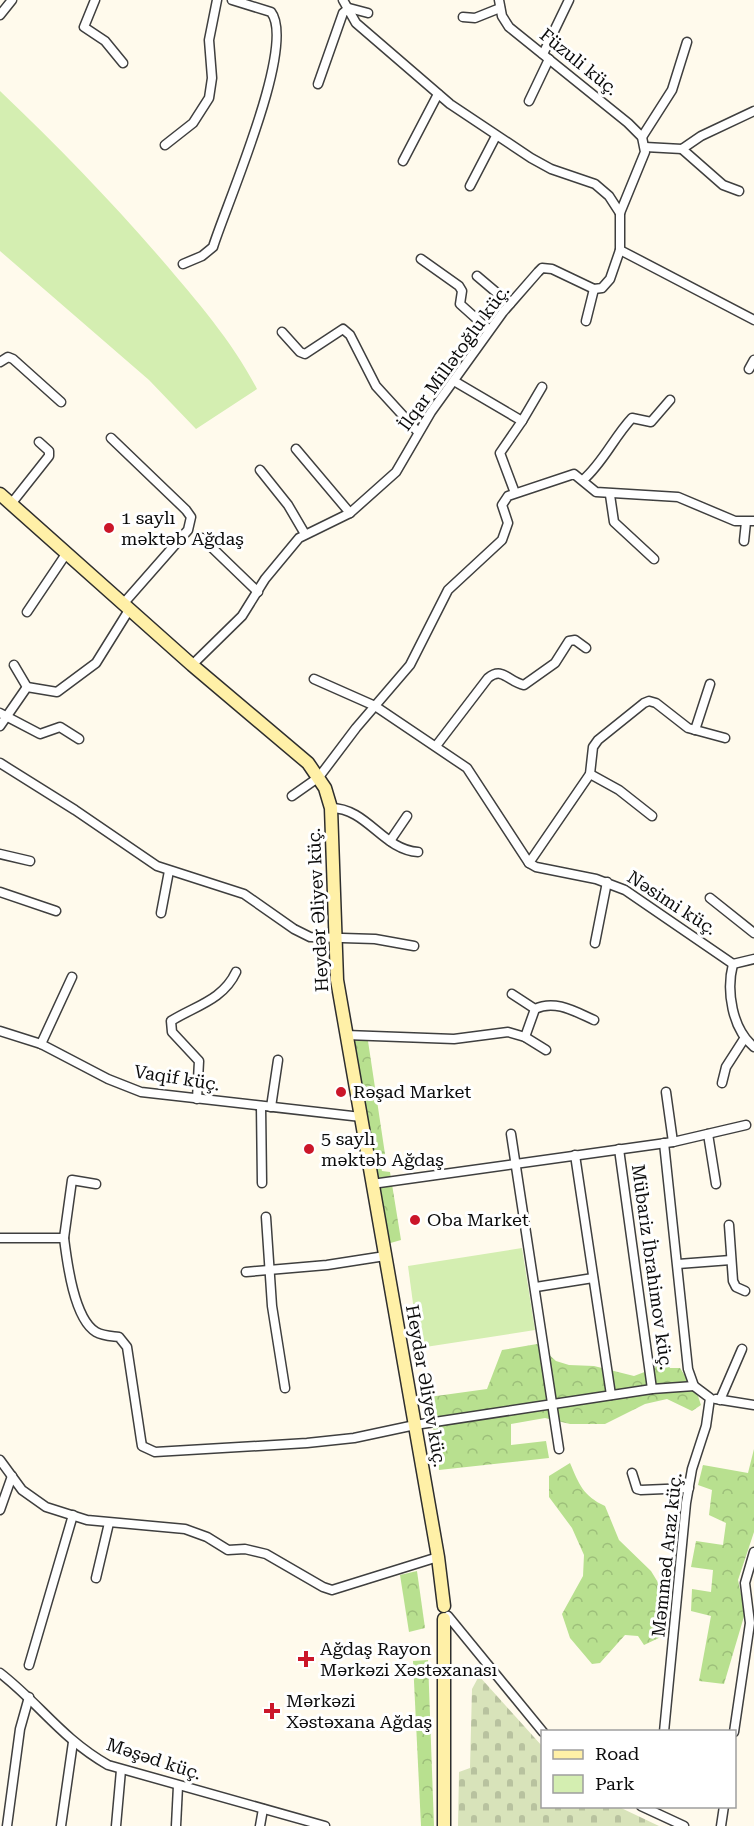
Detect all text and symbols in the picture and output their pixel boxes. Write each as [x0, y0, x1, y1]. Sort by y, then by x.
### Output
street label: Füzuli küç. [536, 24, 623, 100]
street label: İlqar Millətoğlu küç. [394, 281, 514, 435]
place label: 1 saylı məktəb Ağdaş [121, 507, 244, 549]
marker: 1 saylı məktəb Ağdaş [102, 521, 116, 535]
street label: Heydər Əliyev küç. [303, 827, 332, 993]
street label: Nəsimi küç. [624, 866, 721, 939]
street label: Vaqif küç. [133, 1060, 222, 1095]
place label: Rəşad Market [353, 1081, 471, 1102]
marker: Rəşad Market [334, 1085, 348, 1099]
place label: 5 saylı məktəb Ağdaş [321, 1128, 444, 1170]
marker: 5 saylı məktəb Ağdaş [302, 1142, 316, 1156]
street label: Mübariz İbrahimov küç. [628, 1163, 677, 1371]
place label: Oba Market [427, 1209, 529, 1230]
marker: Oba Market [408, 1213, 422, 1227]
street label: Heydər Əliyev küç. [402, 1303, 451, 1469]
street label: Məmməd Araz küç. [647, 1472, 686, 1638]
place label: Ağdaş Rayon Mərkəzi Xəstəxanası [320, 1638, 498, 1680]
marker: Ağdaş Rayon Mərkəzi Xəstəxanası [297, 1650, 315, 1668]
place label: Mərkəzi Xəstəxana Ağdaş [286, 1690, 432, 1732]
marker: Mərkəzi Xəstəxana Ağdaş [263, 1702, 281, 1720]
legend [541, 1730, 736, 1808]
street label: Məşəd küç. [104, 1733, 204, 1784]
text: Road [595, 1743, 640, 1764]
text: Park [595, 1773, 635, 1794]

